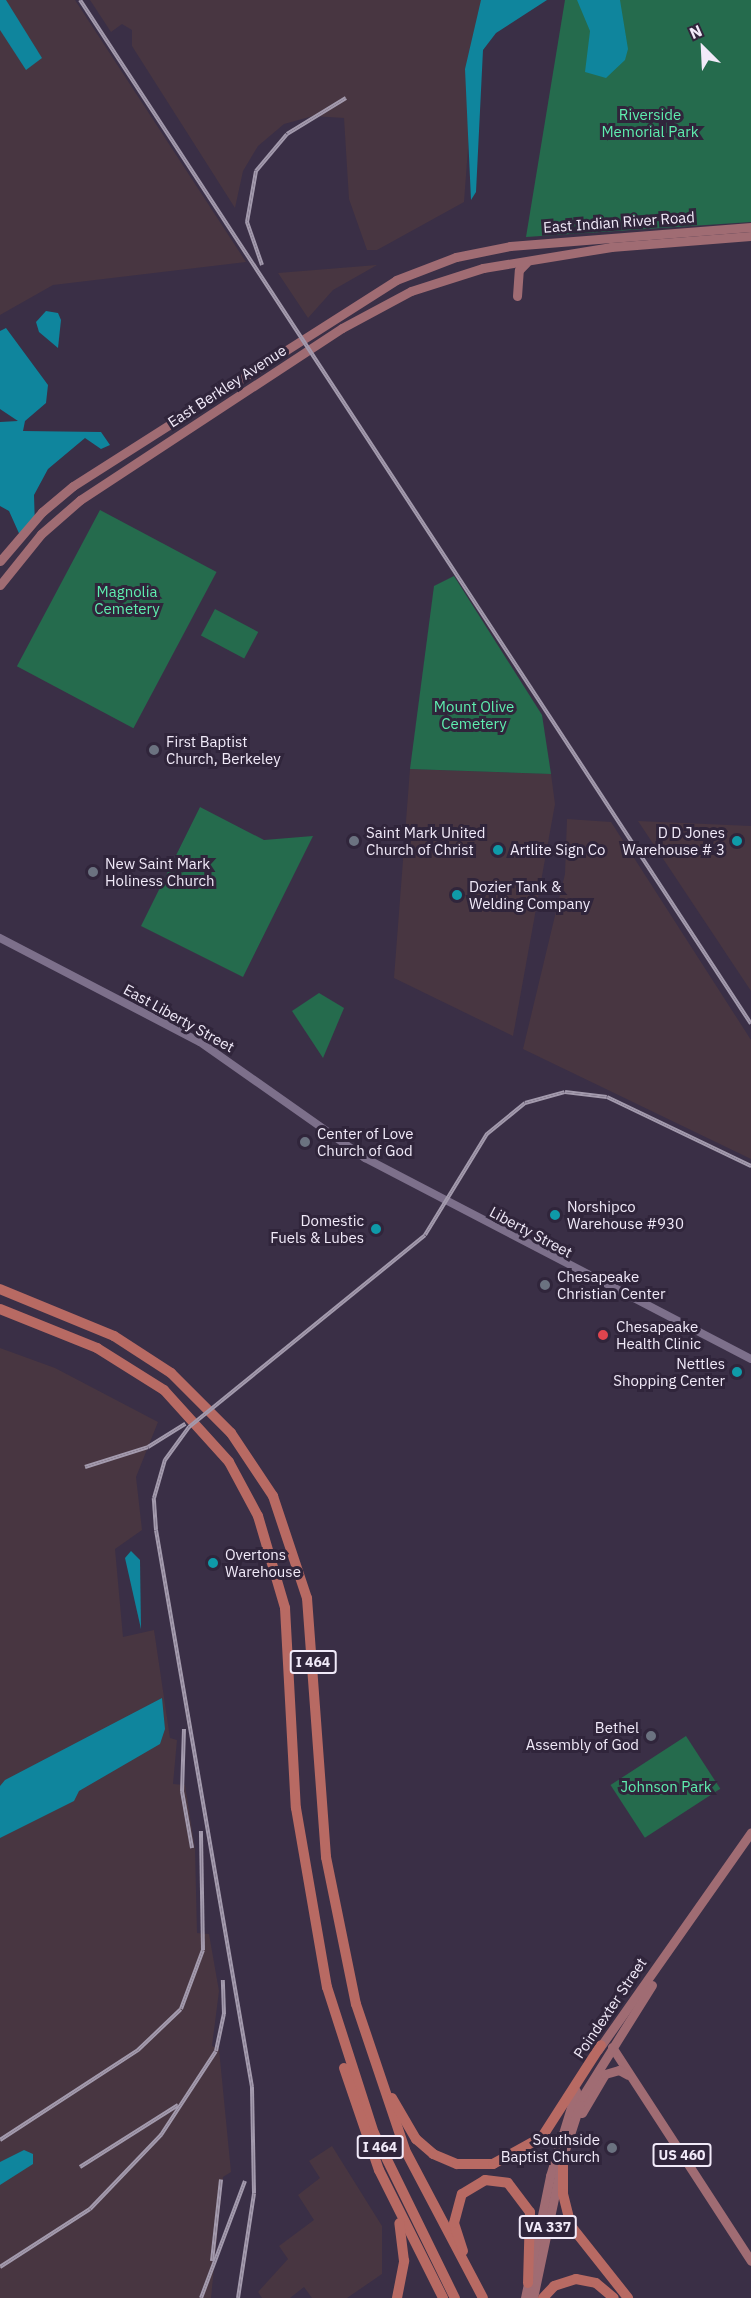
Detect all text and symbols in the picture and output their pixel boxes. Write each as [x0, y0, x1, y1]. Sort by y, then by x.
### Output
north arrow [673, 18, 733, 78]
text: N [686, 20, 705, 43]
park label: Riverside Memorial Park [601, 105, 699, 140]
street label: East Indian River Road [542, 208, 696, 236]
street label: East Berkley Avenue [164, 341, 290, 431]
park label: Magnolia Cemetery [94, 582, 160, 617]
park label: Mount Olive Cemetery [434, 697, 514, 732]
place label: First Baptist Church, Berkeley [166, 732, 281, 767]
marker: First Baptist Church, Berkeley [147, 743, 161, 757]
place label: Saint Mark United Church of Christ [366, 823, 486, 858]
place label: D D Jones Warehouse # 3 [622, 823, 725, 858]
marker: Saint Mark United Church of Christ [347, 834, 361, 848]
marker: D D Jones Warehouse # 3 [730, 834, 744, 848]
place label: Artlite Sign Co [510, 841, 605, 859]
marker: Artlite Sign Co [491, 843, 505, 857]
place label: New Saint Mark Holiness Church [105, 854, 214, 889]
marker: New Saint Mark Holiness Church [86, 865, 100, 879]
place label: Dozier Tank & Welding Company [469, 877, 590, 912]
marker: Dozier Tank & Welding Company [450, 888, 464, 902]
street label: East Liberty Street [120, 980, 238, 1056]
place label: Center of Love Church of God [317, 1124, 413, 1159]
marker: Center of Love Church of God [298, 1135, 312, 1149]
place label: Norshipco Warehouse #930 [567, 1197, 684, 1232]
street label: Liberty Street [487, 1203, 575, 1261]
marker: Norshipco Warehouse #930 [548, 1208, 562, 1222]
place label: Domestic Fuels & Lubes [270, 1211, 364, 1246]
marker: Domestic Fuels & Lubes [369, 1222, 383, 1236]
place label: Chesapeake Christian Center [557, 1267, 665, 1302]
marker: Chesapeake Christian Center [538, 1278, 552, 1292]
place label: Chesapeake Health Clinic [616, 1317, 701, 1352]
marker: Chesapeake Health Clinic [594, 1326, 612, 1344]
place label: Nettles Shopping Center [613, 1354, 725, 1389]
marker: Nettles Shopping Center [730, 1365, 744, 1379]
place label: Overtons Warehouse [225, 1545, 301, 1580]
marker: Overtons Warehouse [206, 1556, 220, 1570]
road number: I 464 [289, 1651, 337, 1673]
place label: Bethel Assembly of God [526, 1718, 639, 1753]
marker: Bethel Assembly of God [644, 1729, 658, 1743]
park label: Johnson Park [620, 1778, 712, 1796]
street label: Poindexter Street [570, 1954, 650, 2062]
place label: Southside Baptist Church [501, 2130, 600, 2165]
road number: I 464 [356, 2136, 404, 2158]
marker: Southside Baptist Church [605, 2141, 619, 2155]
road number: US 460 [652, 2144, 712, 2166]
road number: VA 337 [518, 2216, 578, 2238]

